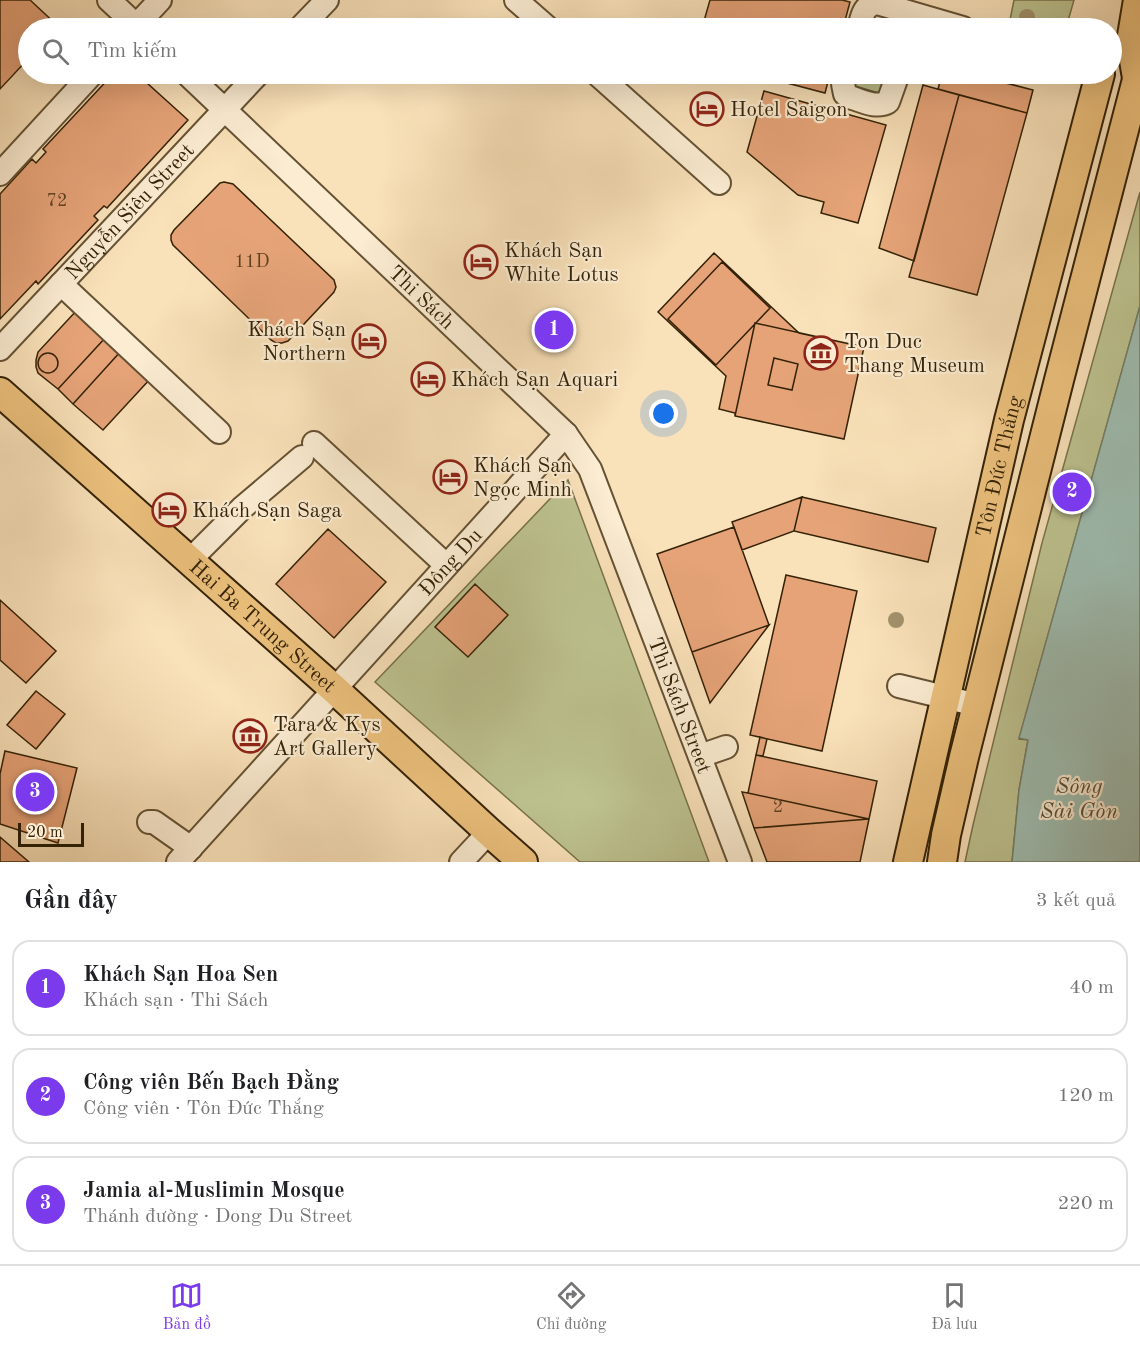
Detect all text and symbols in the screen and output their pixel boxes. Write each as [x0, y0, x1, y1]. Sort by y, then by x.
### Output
search box [18, 18, 1122, 84]
icon: search [39, 35, 72, 68]
text: Tìm kiếm [87, 40, 177, 62]
hotel icon: Hotel Saigon [689, 91, 725, 127]
place label: Hotel Saigon [730, 100, 848, 121]
street label: Nguyễn Siêu Street [62, 140, 199, 284]
house number: 72 [47, 192, 67, 210]
place label: Khách Sạn White Lotus [504, 241, 619, 286]
hotel icon: Khách Sạn White Lotus [463, 244, 499, 280]
house number: 11D [235, 253, 269, 271]
street label: Thi Sách [384, 262, 458, 334]
pin: 1 [534, 308, 574, 352]
place label: Khách Sạn Northern [247, 320, 346, 365]
hotel icon: Khách Sạn Northern [351, 323, 387, 359]
place label: Ton Duc Thang Museum [844, 332, 985, 377]
museum icon: Ton Duc Thang Museum [803, 335, 839, 371]
hotel icon: Khách Sạn Aquari [410, 361, 446, 397]
place label: Khách Sạn Aquari [451, 370, 618, 391]
street label: Tôn Đức Thắng [974, 393, 1027, 539]
your location [649, 399, 678, 428]
place label: Khách Sạn Ngọc Minh [473, 456, 572, 501]
hotel icon: Khách Sạn Ngọc Minh [432, 459, 468, 495]
pin: 2 [1052, 470, 1092, 514]
hotel icon: Khách Sạn Saga [151, 492, 187, 528]
place label: Khách Sạn Saga [192, 501, 342, 522]
street label: Đông Du [416, 525, 487, 601]
street label: Hai Ba Trung Street [185, 557, 339, 697]
street label: Thi Sách Street [643, 635, 714, 777]
place label: Tara & Kys Art Gallery [273, 715, 381, 760]
museum icon: Tara & Kys Art Gallery [232, 718, 268, 754]
pin: 3 [15, 770, 54, 814]
water label: Sông Sài Gòn [1040, 776, 1118, 823]
house number: 2 [773, 798, 783, 816]
scale bar [18, 820, 84, 848]
text: 20 m [27, 825, 63, 841]
text: Gần đây [24, 888, 118, 914]
text: 3 kết quả [1036, 891, 1116, 911]
text: Khách Sạn Hoa Sen [83, 964, 278, 986]
text: 1 [40, 978, 51, 998]
text: 40 m [1069, 978, 1114, 998]
text: Khách sạn · Thi Sách [83, 991, 268, 1011]
text: Công viên Bến Bạch Đằng [83, 1072, 339, 1094]
text: 2 [40, 1086, 51, 1106]
text: 120 m [1058, 1086, 1114, 1106]
text: Công viên · Tôn Đức Thắng [83, 1099, 324, 1119]
text: Jamia al-Muslimin Mosque [83, 1180, 345, 1202]
text: 3 [40, 1194, 51, 1214]
text: 220 m [1058, 1194, 1114, 1214]
text: Thánh đường · Dong Du Street [83, 1207, 352, 1227]
tab: Bản đồ [163, 1279, 211, 1335]
tab: Chỉ đường [536, 1279, 606, 1335]
tab: Đã lưu [931, 1279, 977, 1335]

